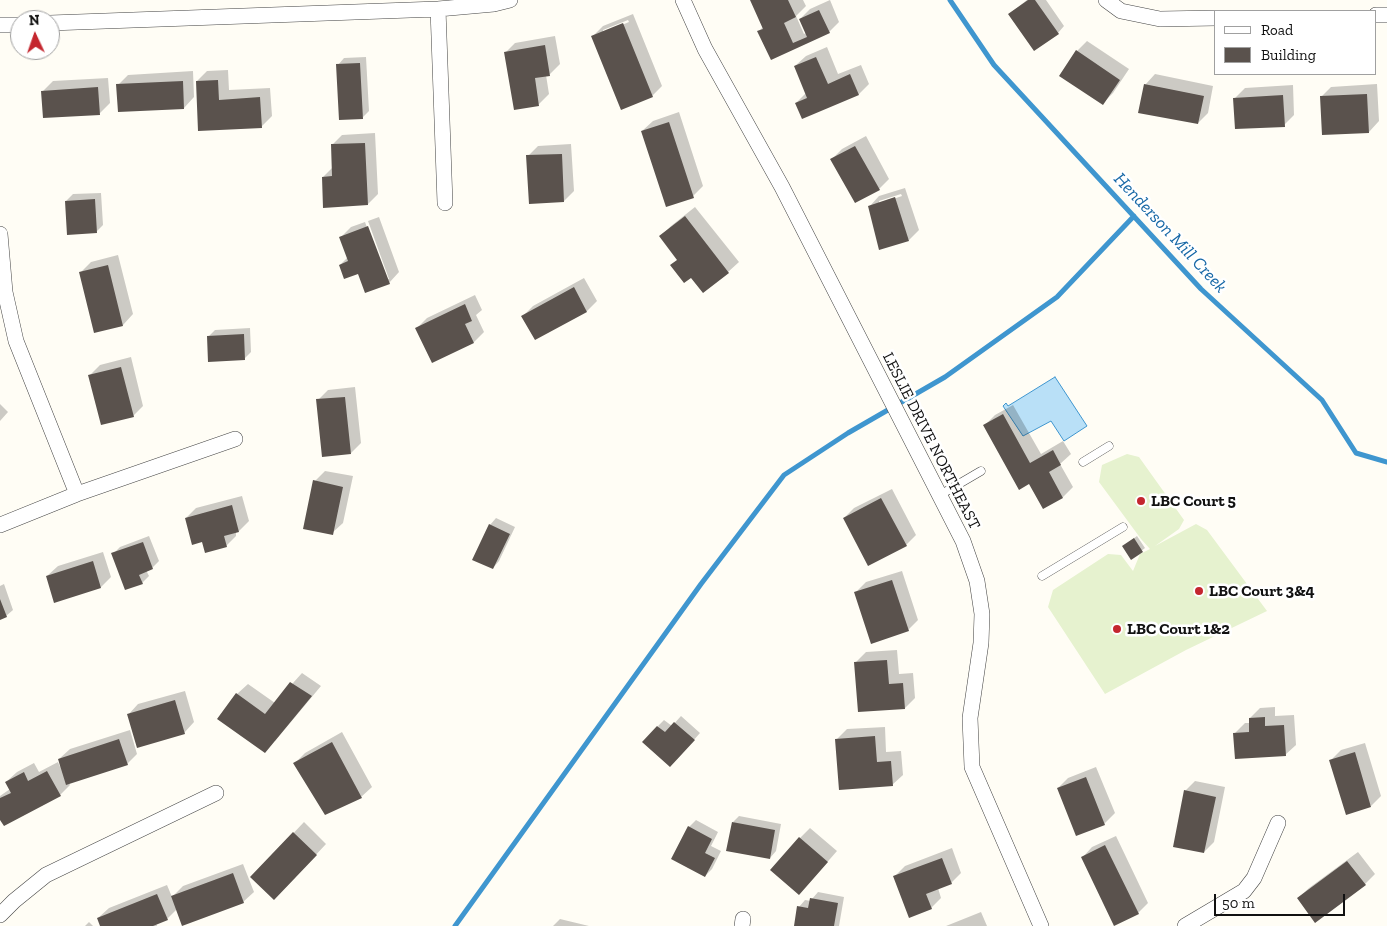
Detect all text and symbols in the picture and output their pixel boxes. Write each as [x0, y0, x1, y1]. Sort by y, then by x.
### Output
north arrow [10, 10, 60, 60]
legend [1214, 10, 1377, 75]
text: N [28, 12, 40, 29]
text: Road [1261, 21, 1293, 39]
text: Building [1261, 46, 1316, 64]
water label: Henderson Mill Creek [1109, 168, 1231, 298]
street label: LESLIE DRIVE NORTHEAST [878, 349, 984, 533]
place label: LBC Court 5 [1151, 491, 1236, 511]
marker: LBC Court 5 [1135, 495, 1147, 507]
place label: LBC Court 3&4 [1209, 581, 1315, 601]
marker: LBC Court 3&4 [1193, 585, 1205, 597]
place label: LBC Court 1&2 [1127, 619, 1230, 639]
marker: LBC Court 1&2 [1111, 623, 1123, 635]
scale bar [1217, 884, 1348, 916]
text: 50 m [1222, 894, 1255, 912]

